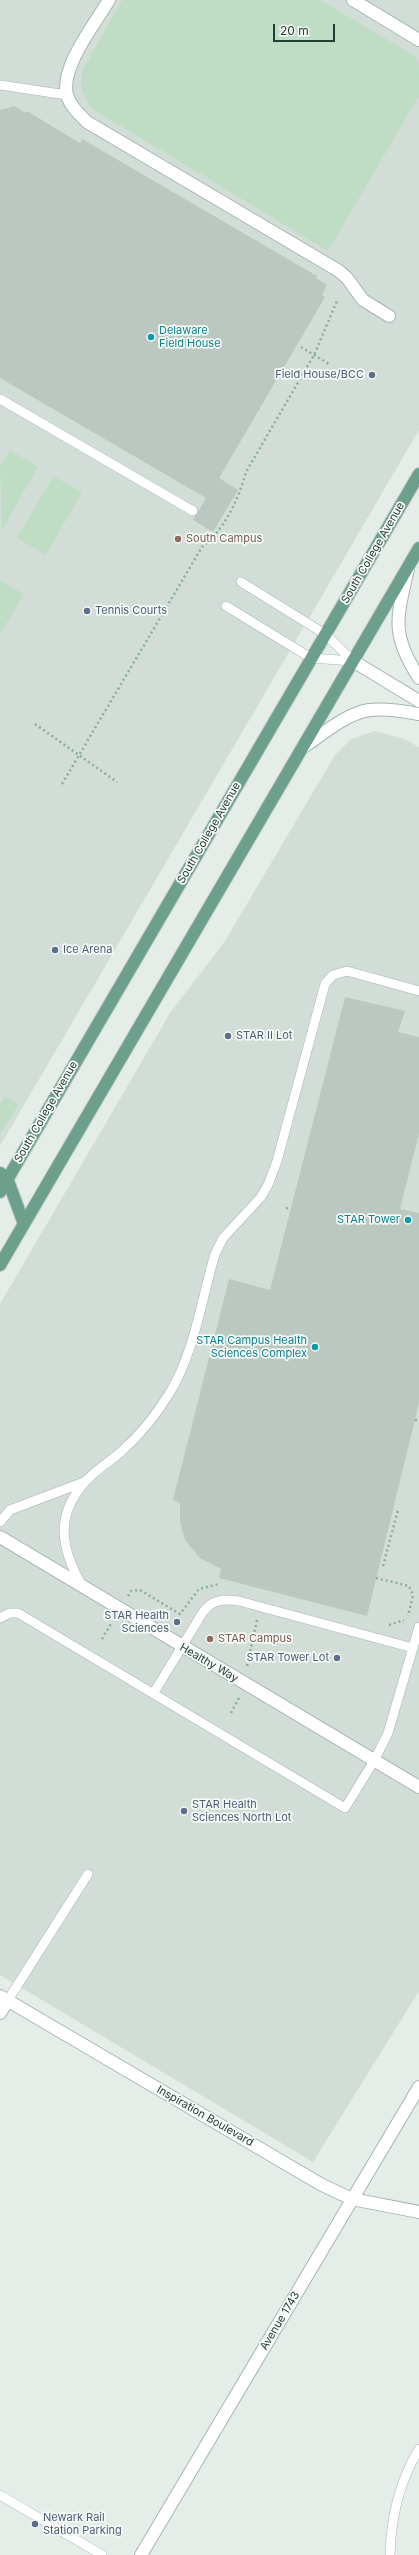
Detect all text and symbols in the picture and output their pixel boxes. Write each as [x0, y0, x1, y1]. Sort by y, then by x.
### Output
scale bar [275, 16, 337, 42]
text: 20 m [280, 23, 309, 38]
place label: Delaware Field House [159, 324, 221, 350]
marker: Delaware Field House [146, 332, 156, 342]
place label: Field House/BCC [275, 368, 364, 382]
marker: Field House/BCC [367, 370, 377, 380]
street label: South College Avenue [339, 500, 407, 606]
place label: South Campus [186, 532, 262, 546]
marker: South Campus [173, 534, 183, 544]
place label: Tennis Courts [95, 604, 167, 618]
marker: Tennis Courts [82, 606, 92, 616]
street label: South College Avenue [175, 780, 243, 886]
place label: Ice Arena [63, 943, 112, 957]
marker: Ice Arena [50, 945, 60, 955]
place label: STAR II Lot [236, 1029, 292, 1043]
marker: STAR II Lot [223, 1031, 233, 1041]
street label: South College Avenue [12, 1059, 80, 1165]
place label: STAR Tower [337, 1213, 400, 1227]
marker: STAR Tower [403, 1215, 413, 1225]
place label: STAR Campus Health Sciences Complex [196, 1334, 307, 1360]
marker: STAR Campus Health Sciences Complex [310, 1342, 320, 1352]
place label: STAR Health Sciences [104, 1609, 169, 1635]
marker: STAR Health Sciences [172, 1617, 182, 1627]
place label: STAR Campus [218, 1632, 292, 1646]
marker: STAR Campus [205, 1634, 215, 1644]
street label: Healthy Way [177, 1641, 241, 1685]
place label: STAR Tower Lot [247, 1651, 329, 1665]
marker: STAR Tower Lot [332, 1653, 342, 1663]
place label: STAR Health Sciences North Lot [192, 1798, 291, 1824]
marker: STAR Health Sciences North Lot [179, 1806, 189, 1816]
street label: Inspiration Boulevard [154, 2083, 256, 2149]
street label: Avenue 1743 [257, 2289, 303, 2353]
place label: Newark Rail Station Parking [43, 2511, 122, 2537]
marker: Newark Rail Station Parking [30, 2519, 40, 2529]

